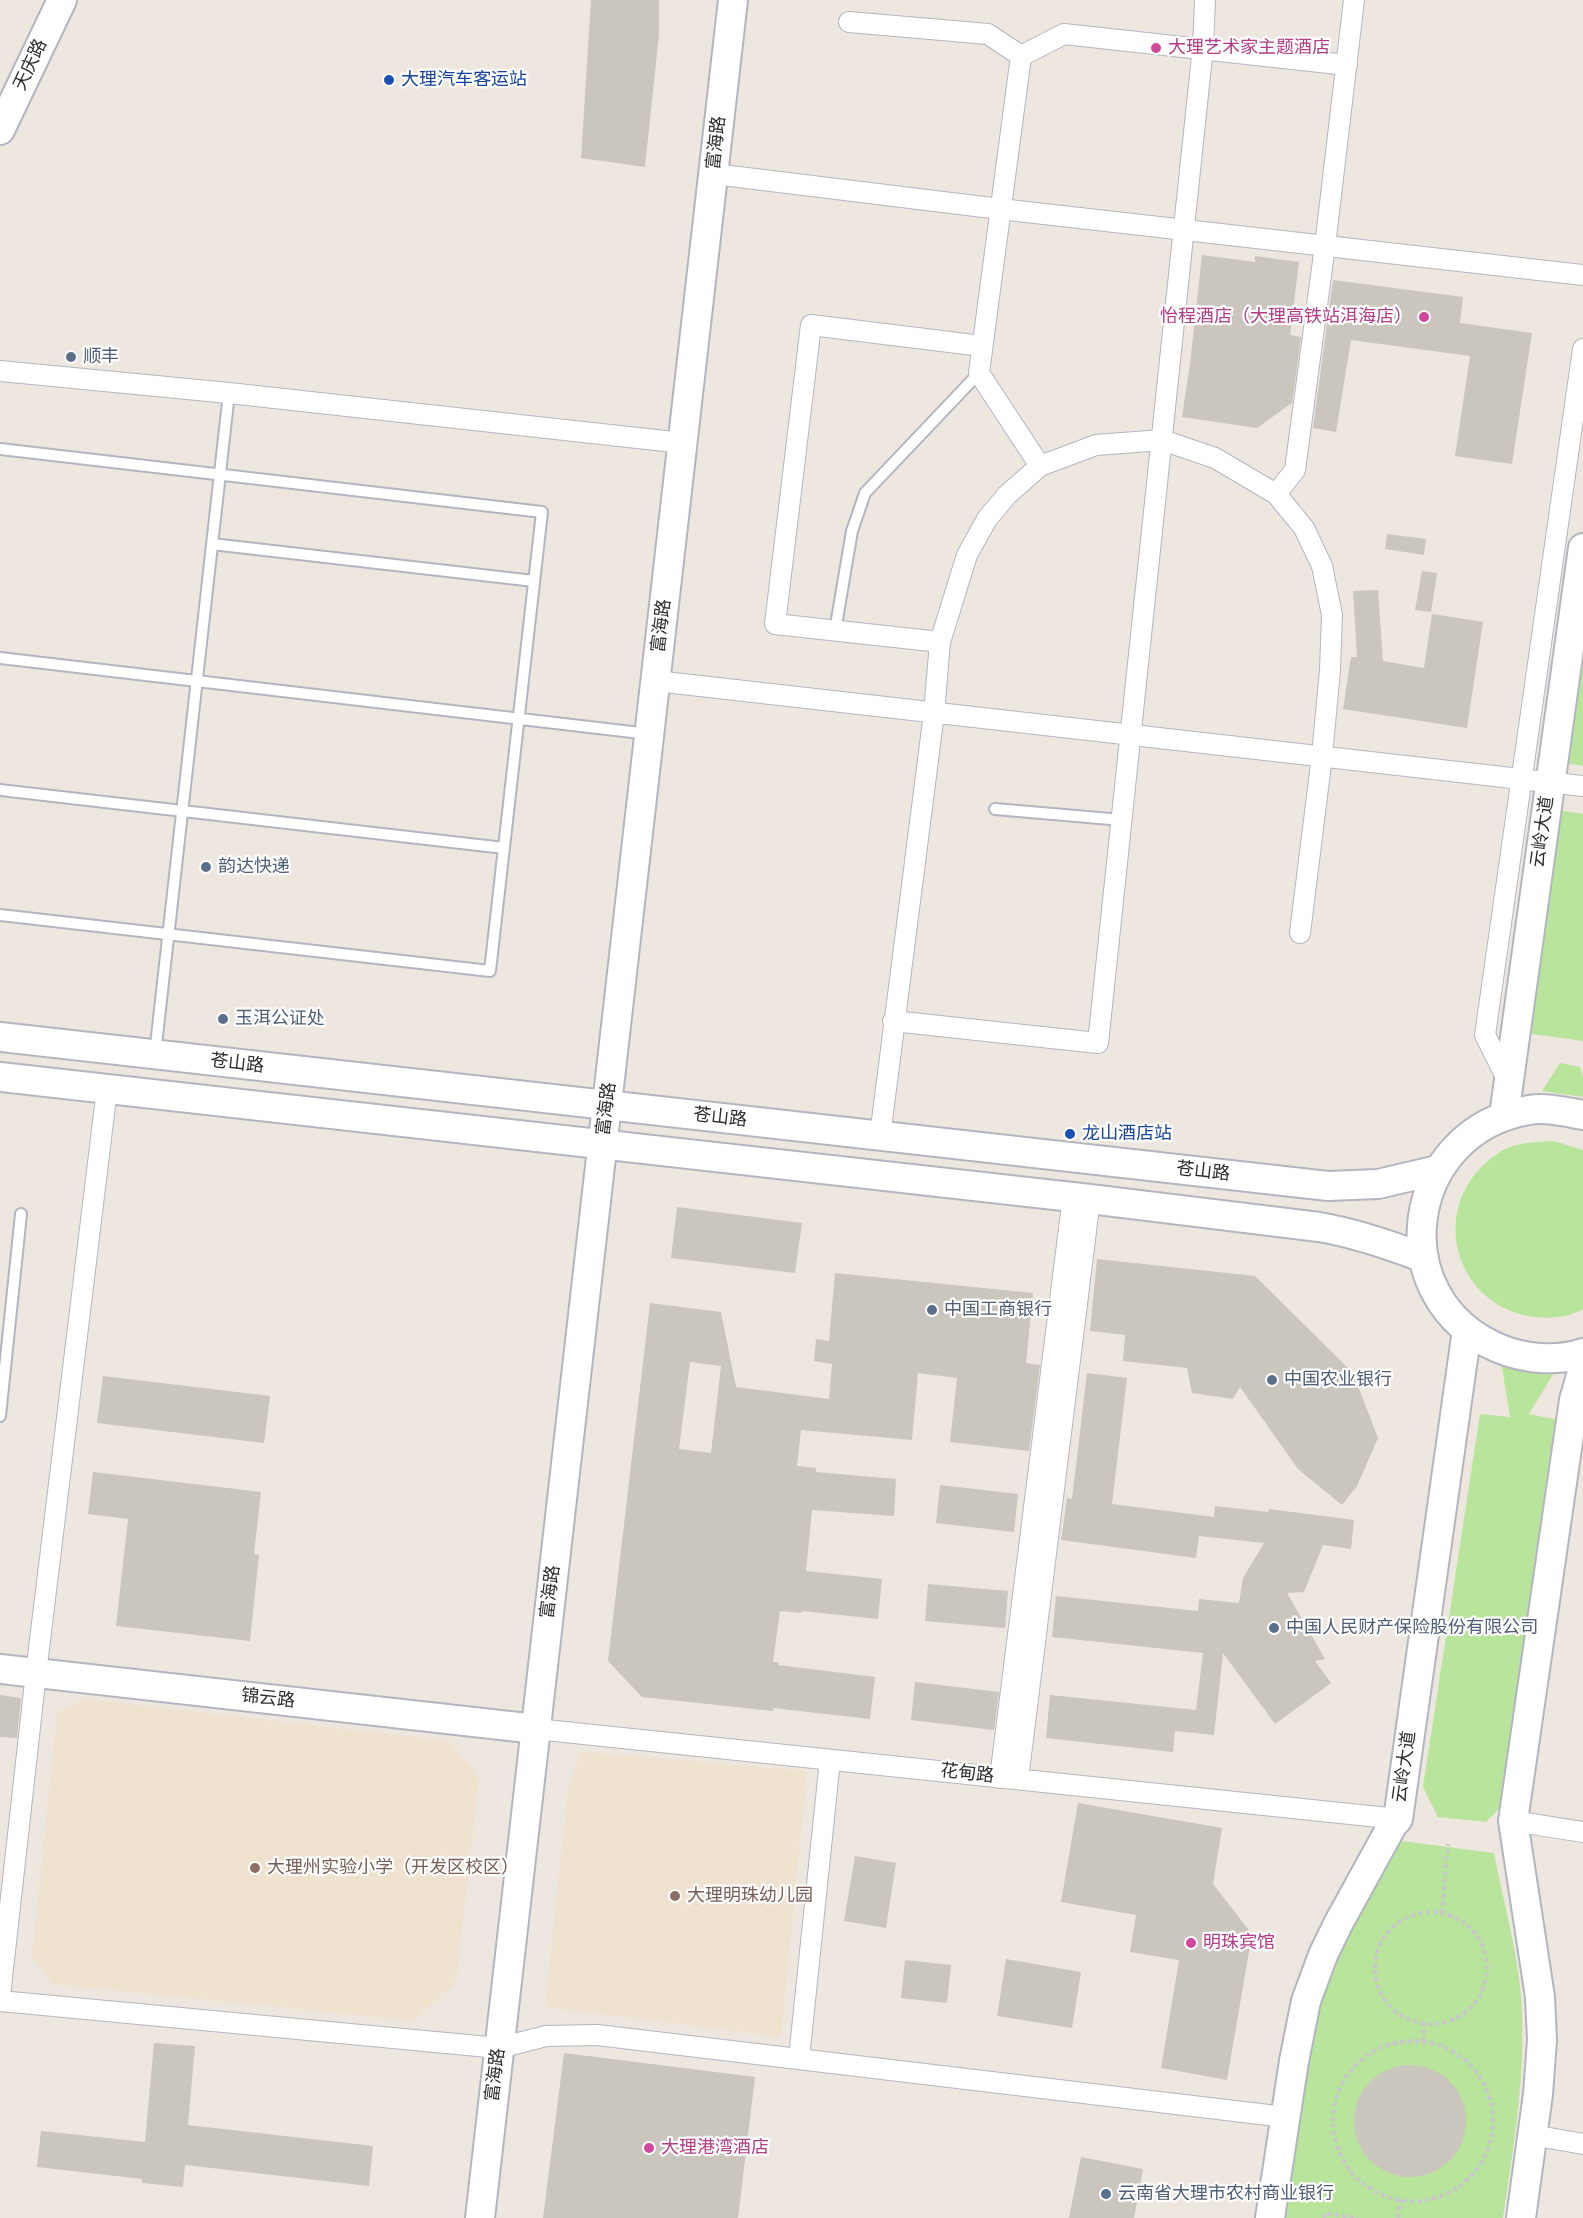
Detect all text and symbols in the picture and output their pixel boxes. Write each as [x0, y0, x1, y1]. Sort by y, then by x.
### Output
street label: 天庆路 [10, 36, 52, 94]
place label: 大理艺术家主题酒店 [1168, 37, 1330, 59]
marker: 大理艺术家主题酒店 [1149, 41, 1163, 55]
place label: 大理汽车客运站 [401, 69, 527, 91]
marker: 大理汽车客运站 [382, 73, 396, 87]
street label: 富海路 [703, 115, 731, 171]
place label: 怡程酒店（大理高铁站洱海店） [1160, 306, 1412, 328]
marker: 怡程酒店（大理高铁站洱海店） [1417, 310, 1431, 324]
place label: 顺丰 [83, 346, 119, 368]
marker: 顺丰 [64, 350, 78, 364]
street label: 富海路 [648, 598, 676, 654]
street label: 云岭大道 [1527, 795, 1559, 869]
place label: 韵达快递 [218, 856, 290, 878]
marker: 韵达快递 [199, 860, 213, 874]
place label: 玉洱公证处 [235, 1008, 325, 1030]
marker: 玉洱公证处 [216, 1012, 230, 1026]
street label: 苍山路 [209, 1050, 265, 1078]
street label: 富海路 [593, 1081, 621, 1137]
street label: 苍山路 [692, 1104, 748, 1132]
place label: 龙山酒店站 [1082, 1123, 1172, 1145]
marker: 龙山酒店站 [1063, 1127, 1077, 1141]
street label: 苍山路 [1175, 1158, 1231, 1186]
place label: 中国工商银行 [944, 1299, 1052, 1321]
marker: 中国工商银行 [925, 1303, 939, 1317]
place label: 中国农业银行 [1284, 1369, 1392, 1391]
marker: 中国农业银行 [1265, 1373, 1279, 1387]
street label: 富海路 [537, 1564, 565, 1620]
place label: 中国人民财产保险股份有限公司 [1286, 1617, 1538, 1639]
marker: 中国人民财产保险股份有限公司 [1267, 1621, 1281, 1635]
street label: 锦云路 [240, 1685, 296, 1713]
street label: 云岭大道 [1389, 1730, 1421, 1804]
street label: 花甸路 [939, 1760, 995, 1788]
place label: 大理州实验小学（开发区校区） [267, 1857, 519, 1879]
marker: 大理州实验小学（开发区校区） [248, 1861, 262, 1875]
place label: 大理明珠幼儿园 [687, 1885, 813, 1907]
marker: 大理明珠幼儿园 [668, 1889, 682, 1903]
place label: 明珠宾馆 [1203, 1932, 1275, 1954]
marker: 明珠宾馆 [1184, 1936, 1198, 1950]
street label: 富海路 [482, 2047, 510, 2103]
place label: 大理港湾酒店 [661, 2137, 769, 2159]
marker: 大理港湾酒店 [642, 2141, 656, 2155]
place label: 云南省大理市农村商业银行 [1118, 2183, 1334, 2205]
marker: 云南省大理市农村商业银行 [1099, 2187, 1113, 2201]

